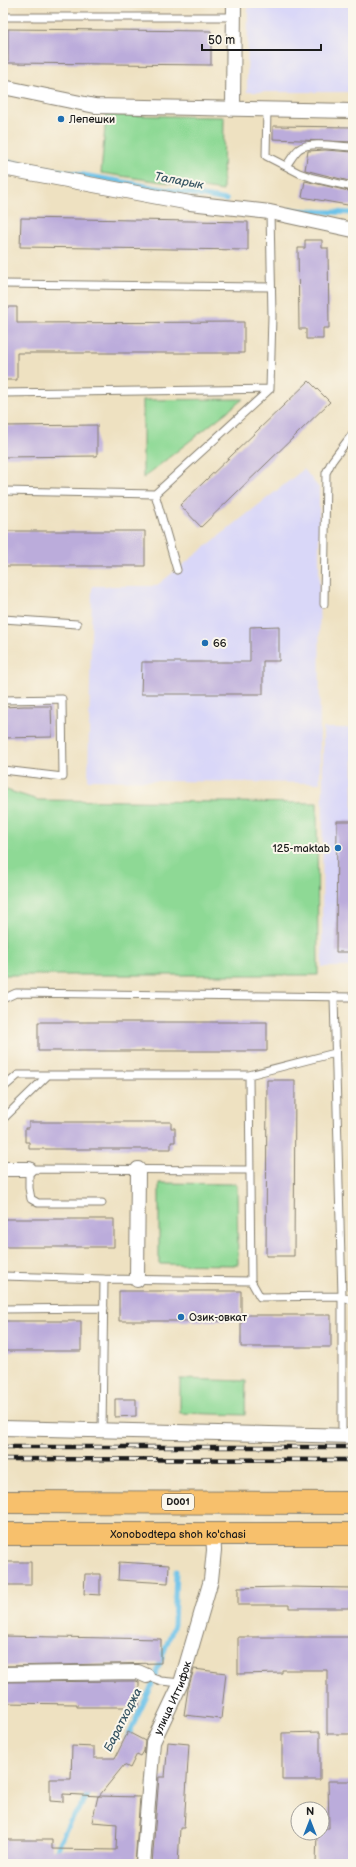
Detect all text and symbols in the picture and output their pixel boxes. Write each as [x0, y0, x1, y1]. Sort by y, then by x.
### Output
scale bar [202, 26, 321, 52]
text: 50 m [208, 33, 235, 48]
place label: Лепешки [68, 113, 115, 126]
marker: Лепешки [56, 114, 66, 124]
water label: Таларык [153, 169, 205, 193]
place label: 66 [213, 637, 227, 650]
marker: 66 [200, 638, 210, 648]
place label: 125-maktab [272, 842, 330, 855]
marker: 125-maktab [333, 843, 343, 853]
place label: Озик-овкат [189, 1311, 247, 1324]
marker: Озик-овкат [176, 1312, 186, 1322]
road number: D001 [162, 1494, 194, 1510]
street label: Xonobodtepa shoh ko'chasi [109, 1528, 246, 1541]
street label: улица Иттифок [151, 1659, 194, 1736]
water label: Баратходжа [101, 1686, 145, 1754]
north arrow [290, 1801, 330, 1841]
text: N [306, 1805, 314, 1818]

